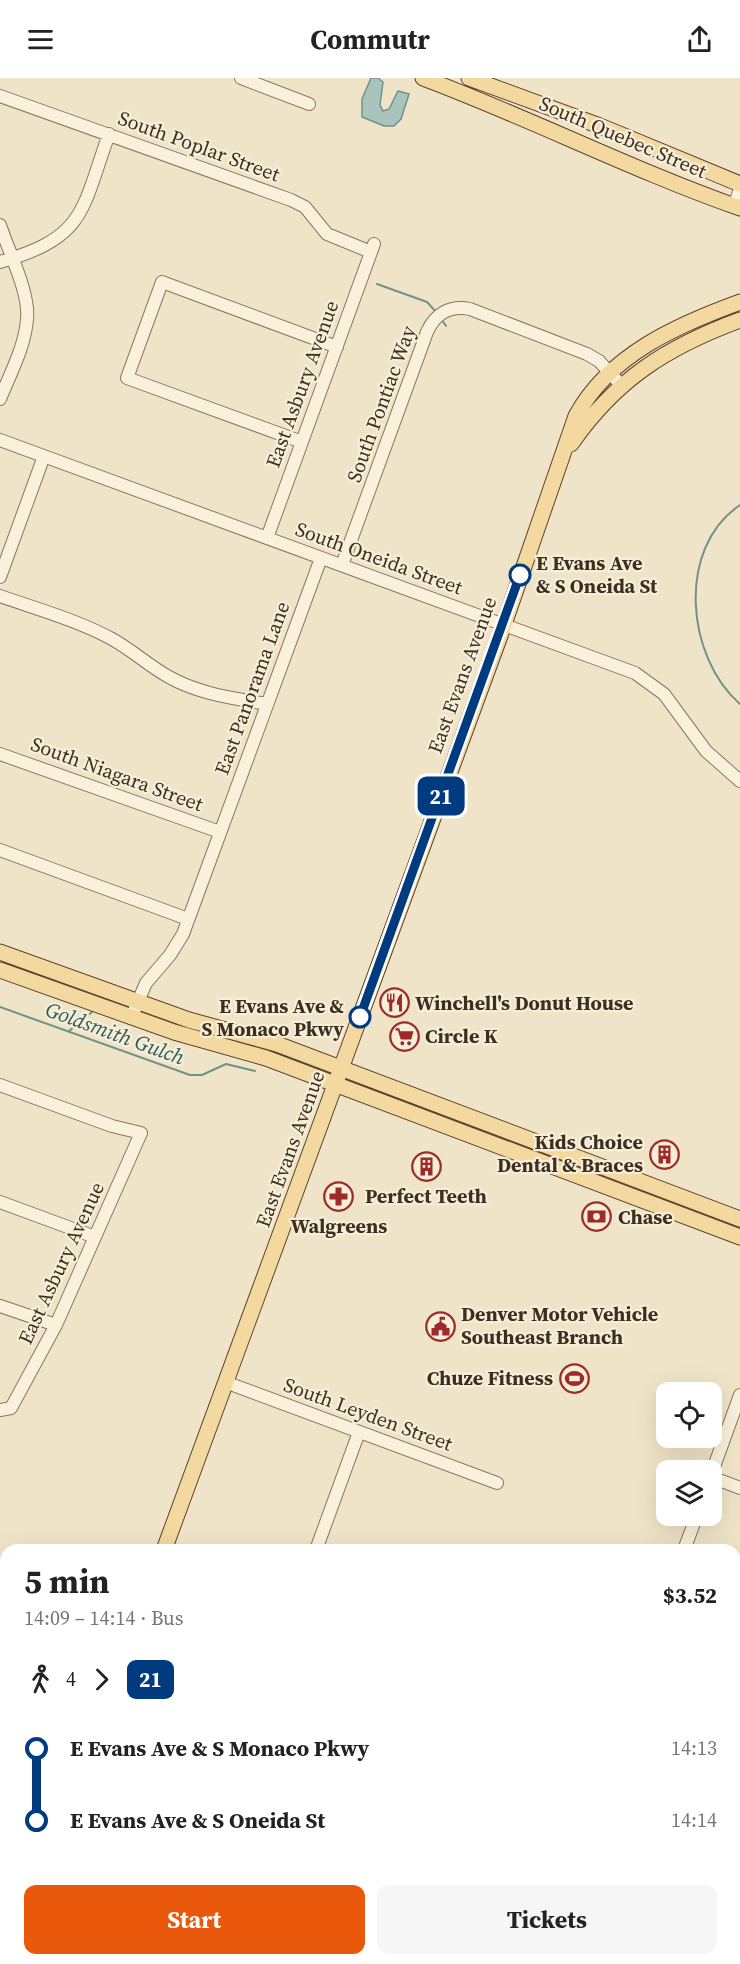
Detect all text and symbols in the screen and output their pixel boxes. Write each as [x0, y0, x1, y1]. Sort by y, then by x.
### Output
text: Commutr [310, 21, 430, 58]
icon: menu [24, 23, 57, 56]
icon: share [683, 23, 716, 56]
street label: South Quebec Street [535, 89, 711, 185]
street label: South Poplar Street [114, 104, 284, 188]
street label: East Asbury Avenue [259, 296, 345, 472]
street label: South Pontiac Way [340, 321, 423, 486]
street label: South Oneida Street [292, 515, 467, 601]
place label: E Evans Ave & S Oneida St [536, 549, 658, 600]
marker: E Evans Ave & S Oneida St [509, 564, 531, 586]
street label: East Evans Avenue [421, 593, 503, 757]
street label: East Panorama Lane [208, 597, 296, 779]
street label: South Niagara Street [27, 730, 207, 818]
line badge: 21 [414, 776, 468, 816]
text: 21 [430, 782, 452, 811]
restaurant icon: Winchell's Donut House [378, 987, 410, 1019]
place label: Winchell's Donut House [415, 989, 633, 1017]
place label: E Evans Ave & S Monaco Pkwy [201, 992, 344, 1043]
water label: Goldsmith Gulch [42, 994, 189, 1072]
marker: E Evans Ave & S Monaco Pkwy [349, 1006, 371, 1028]
supermarket icon: Circle K [388, 1020, 420, 1052]
place label: Circle K [425, 1022, 498, 1050]
street label: East Evans Avenue [249, 1067, 331, 1231]
place label: Kids Choice Dental & Braces [497, 1128, 643, 1179]
building icon: Kids Choice Dental & Braces [648, 1138, 680, 1170]
building icon: Perfect Teeth [410, 1150, 442, 1182]
street label: East Asbury Avenue [11, 1177, 111, 1349]
pharmacy icon: Walgreens [323, 1180, 355, 1212]
place label: Perfect Teeth [365, 1182, 487, 1210]
bank icon: Chase [581, 1201, 613, 1233]
place label: Chase [618, 1203, 673, 1231]
place label: Walgreens [291, 1212, 387, 1240]
place label: Denver Motor Vehicle Southeast Branch [461, 1300, 658, 1351]
public building icon: Denver Motor Vehicle Southeast Branch [424, 1310, 456, 1342]
sports icon: Chuze Fitness [558, 1362, 590, 1394]
place label: Chuze Fitness [427, 1364, 553, 1392]
street label: South Leyden Street [280, 1370, 457, 1458]
map controls [656, 1382, 722, 1526]
button: locate [656, 1382, 722, 1448]
button: layers [656, 1460, 722, 1526]
text: 5 min [24, 1559, 110, 1604]
text: $3.52 [663, 1580, 717, 1610]
text: 14:09 – 14:14 · Bus [24, 1604, 183, 1632]
icon: walk [24, 1663, 57, 1696]
icon: forward [85, 1663, 118, 1696]
text: 4 [66, 1665, 76, 1693]
text: 21 [139, 1665, 162, 1694]
text: E Evans Ave & S Monaco Pkwy [70, 1733, 369, 1763]
text: 14:13 [671, 1734, 717, 1762]
text: E Evans Ave & S Oneida St [70, 1805, 325, 1835]
text: 14:14 [671, 1806, 717, 1834]
button: Start [24, 1885, 365, 1954]
button: Tickets [377, 1885, 717, 1954]

